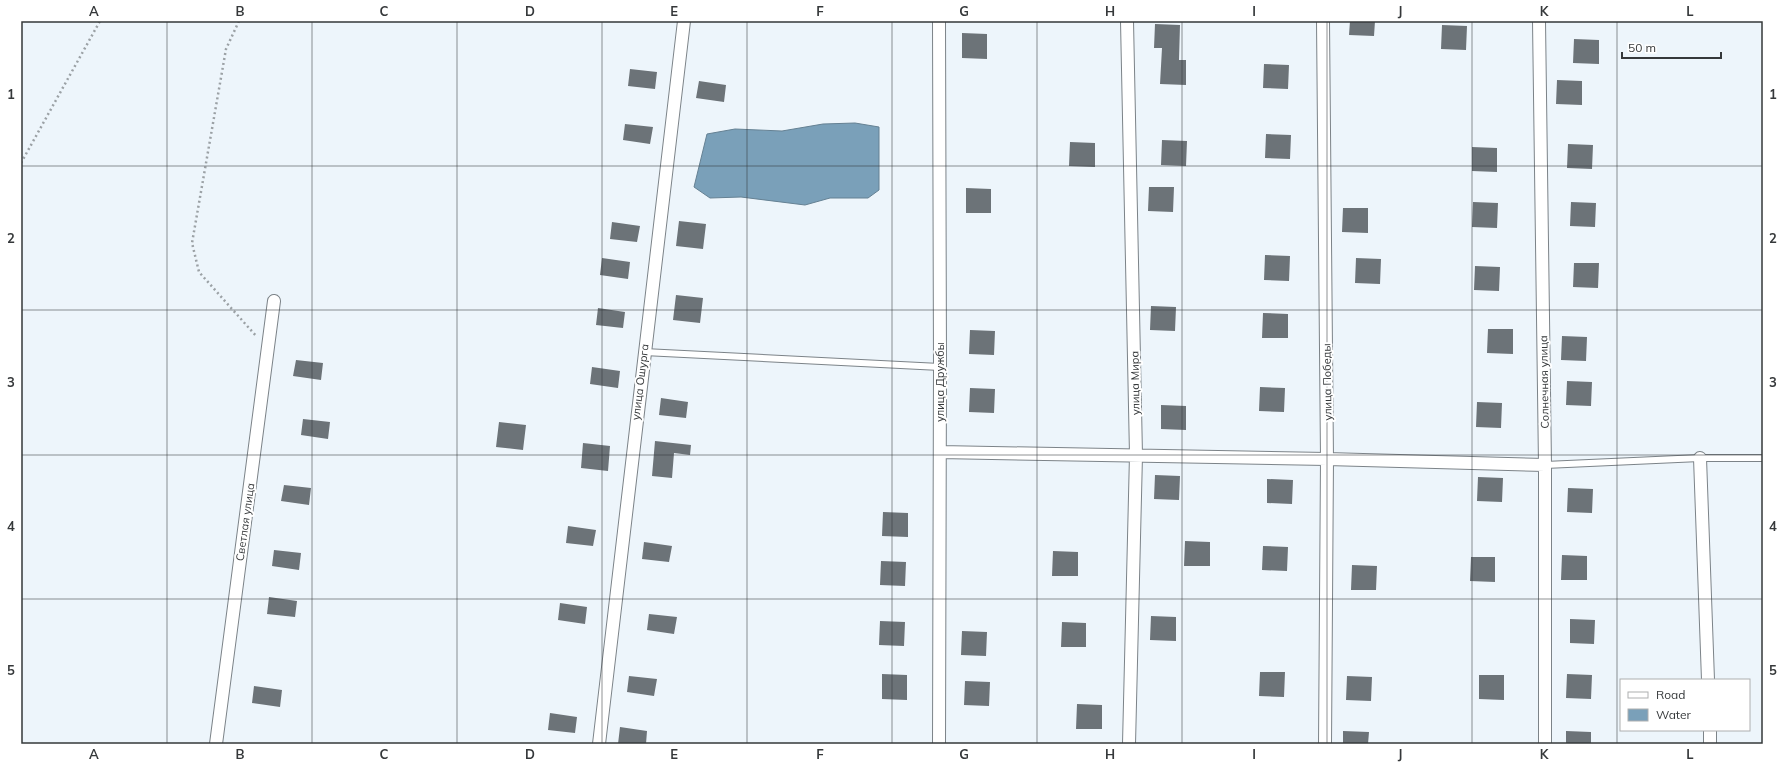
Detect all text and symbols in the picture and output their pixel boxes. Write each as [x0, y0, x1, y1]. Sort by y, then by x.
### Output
text: A [89, 3, 99, 19]
text: B [236, 3, 245, 19]
text: C [380, 3, 389, 19]
text: D [525, 3, 535, 19]
text: E [670, 3, 678, 19]
text: F [816, 3, 824, 19]
text: G [959, 3, 969, 19]
text: H [1105, 3, 1115, 19]
text: I [1252, 3, 1256, 19]
text: J [1398, 3, 1402, 19]
text: K [1540, 3, 1550, 19]
text: L [1686, 3, 1694, 19]
scale bar [1622, 34, 1721, 60]
text: 50 m [1628, 40, 1656, 55]
text: 1 [7, 86, 15, 102]
text: 1 [1769, 86, 1777, 102]
text: 2 [7, 230, 15, 246]
text: 2 [1769, 230, 1777, 246]
street label: Солнечная улица [1536, 335, 1552, 429]
street label: улица Дружбы [933, 342, 947, 422]
street label: улица Ошурга [628, 343, 652, 421]
street label: улица Победы [1319, 343, 1335, 421]
street label: улица Мира [1127, 351, 1143, 415]
text: 3 [7, 374, 15, 390]
text: 3 [1769, 374, 1777, 390]
street label: Светлая улица [233, 482, 257, 562]
text: 4 [7, 518, 15, 534]
text: 4 [1769, 518, 1777, 534]
text: 5 [7, 662, 15, 678]
text: 5 [1769, 662, 1777, 678]
legend [1620, 679, 1750, 731]
text: Road [1656, 687, 1685, 702]
text: Water [1656, 707, 1692, 722]
text: A [89, 746, 99, 762]
text: B [236, 746, 245, 762]
text: C [380, 746, 389, 762]
text: D [525, 746, 535, 762]
text: E [670, 746, 678, 762]
text: F [816, 746, 824, 762]
text: G [959, 746, 969, 762]
text: H [1105, 746, 1115, 762]
text: I [1252, 746, 1256, 762]
text: J [1398, 746, 1402, 762]
text: K [1540, 746, 1550, 762]
text: L [1686, 746, 1694, 762]

